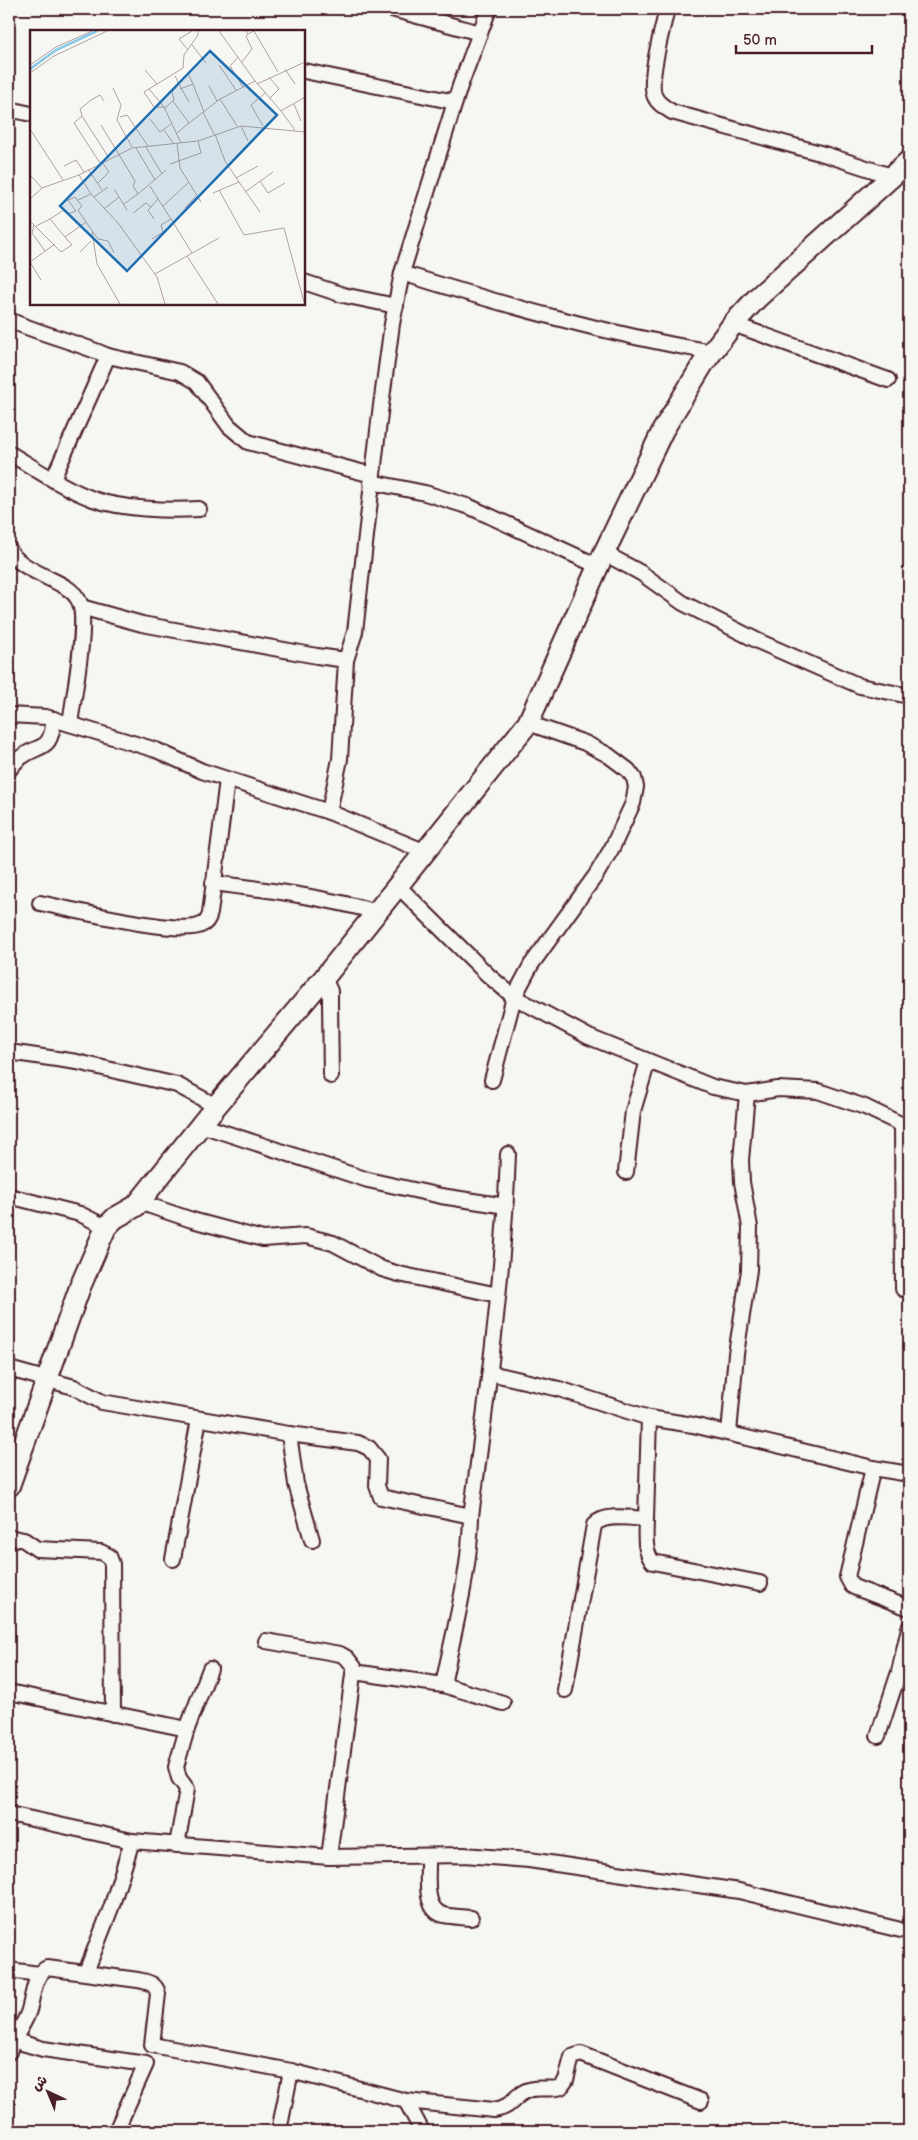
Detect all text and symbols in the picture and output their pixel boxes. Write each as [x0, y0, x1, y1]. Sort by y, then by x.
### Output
scale bar [736, 22, 872, 54]
inset map [30, 30, 305, 305]
text: 50 m [743, 31, 777, 50]
north arrow [22, 2068, 72, 2118]
text: ش [28, 2072, 51, 2094]

